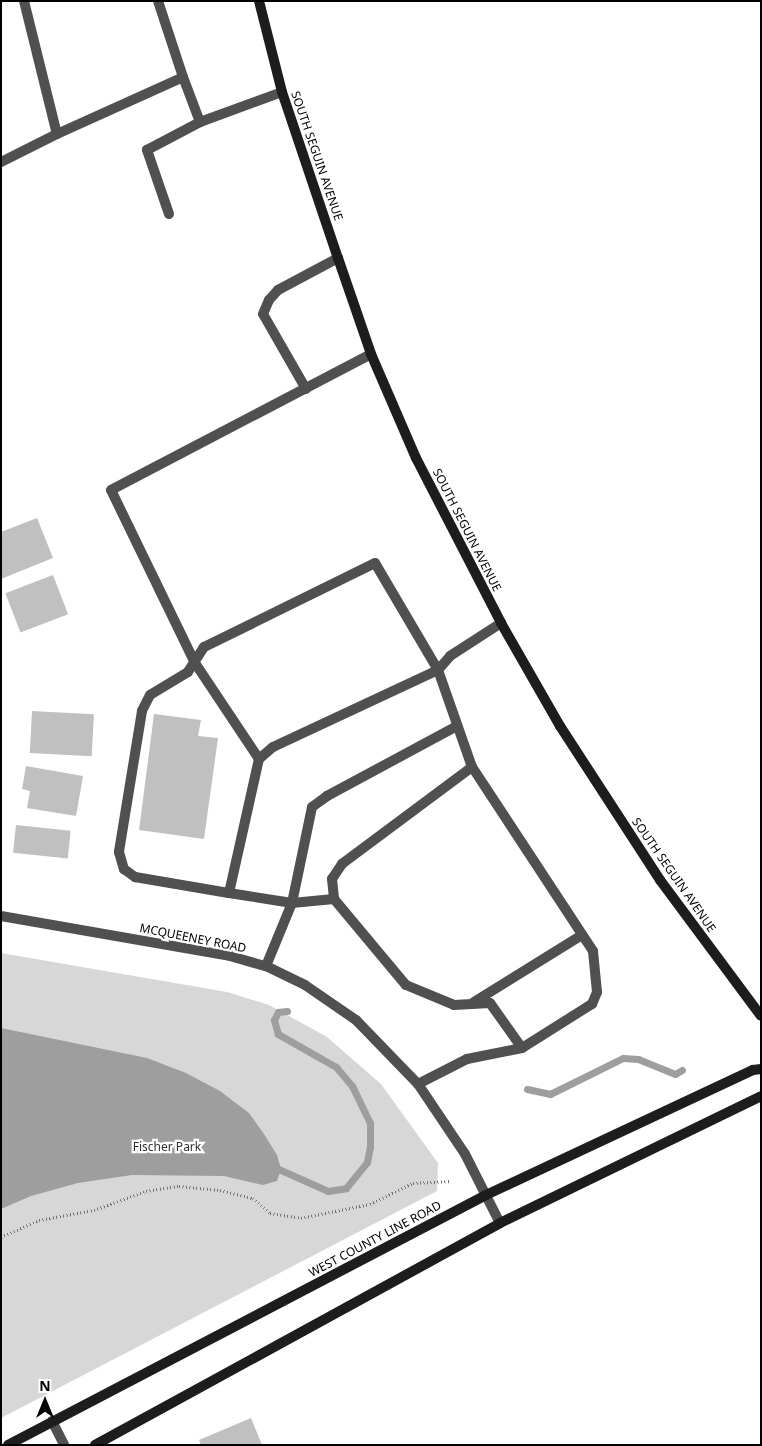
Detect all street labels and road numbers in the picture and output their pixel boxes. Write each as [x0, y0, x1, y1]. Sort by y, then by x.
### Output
street label: SOUTH SEGUIN AVENUE [288, 89, 346, 223]
street label: SOUTH SEGUIN AVENUE [430, 466, 504, 594]
street label: SOUTH SEGUIN AVENUE [629, 815, 719, 935]
street label: MCQUEENEY ROAD [138, 921, 248, 955]
street label: WEST COUNTY LINE ROAD [306, 1198, 444, 1280]

